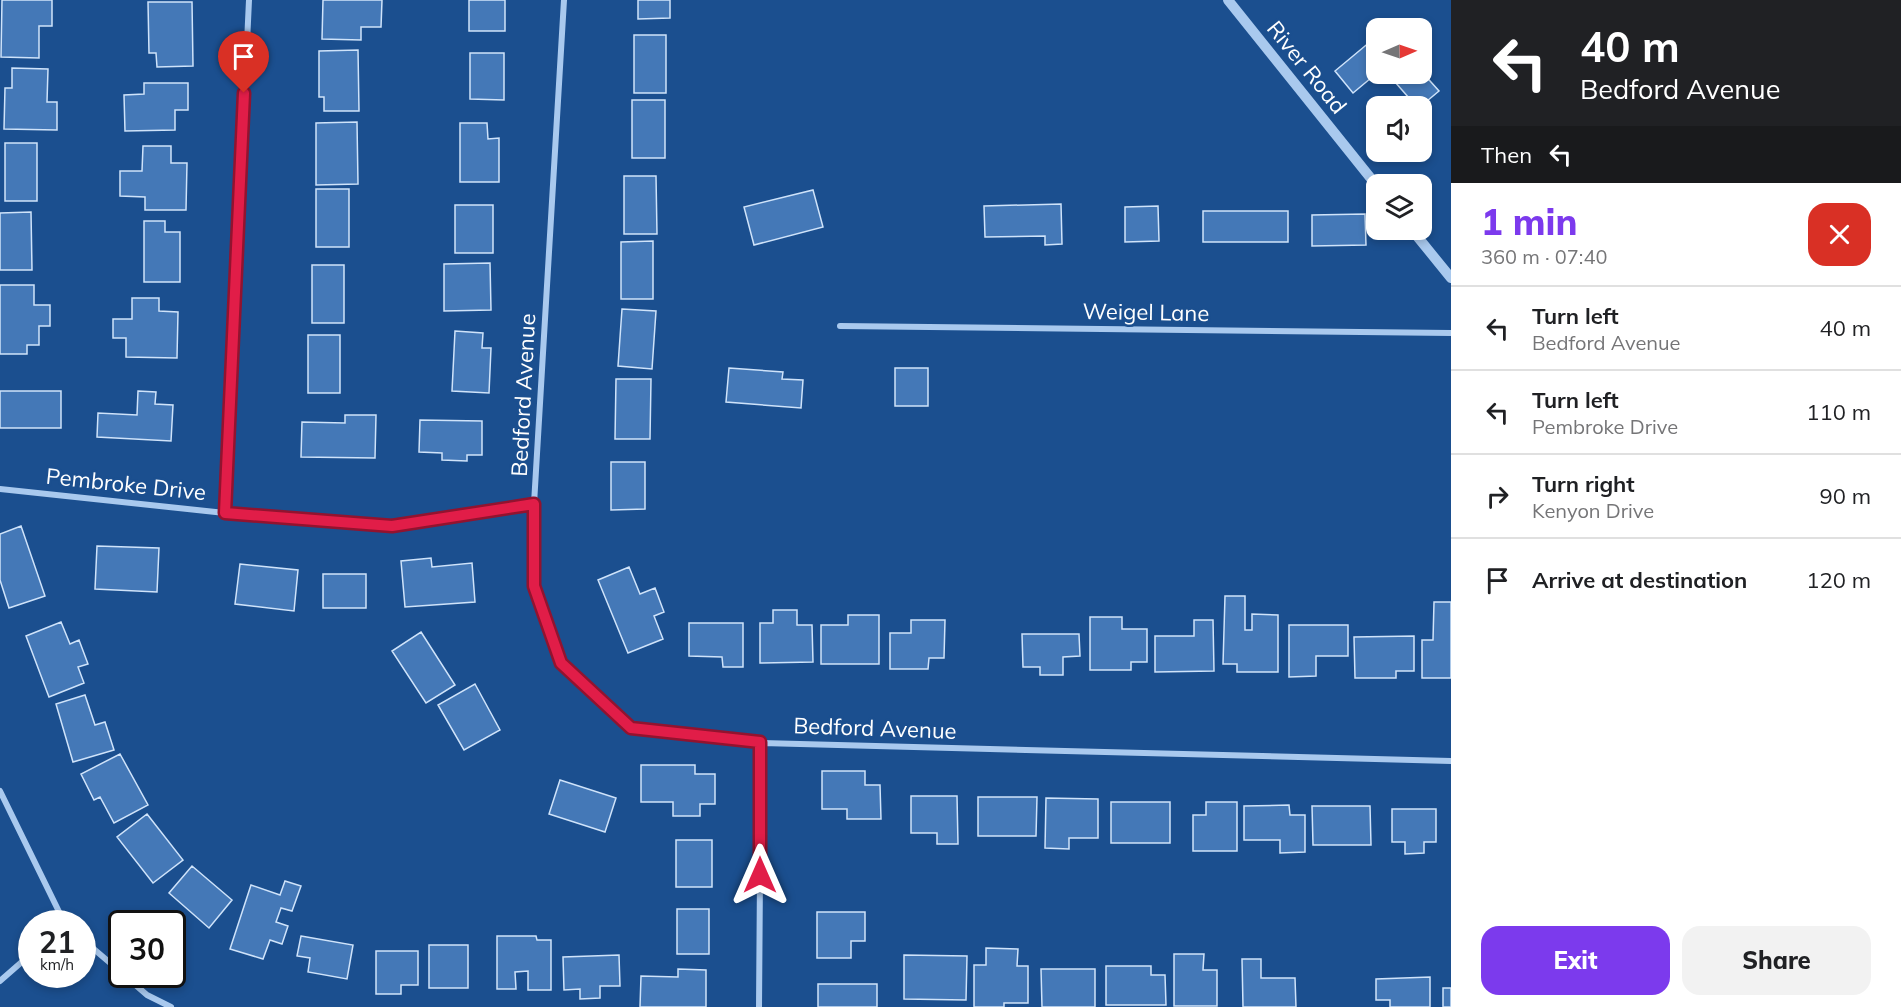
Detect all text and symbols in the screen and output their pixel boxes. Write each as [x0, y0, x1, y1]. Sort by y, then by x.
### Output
street label: River Road [1261, 15, 1353, 119]
north arrow [1366, 18, 1432, 84]
map controls [1366, 18, 1432, 240]
text: 40 m [1580, 20, 1680, 73]
icon: left [1481, 24, 1559, 102]
pin [218, 31, 269, 93]
icon: arrive [227, 40, 260, 73]
text: Bedford Avenue [1580, 72, 1780, 106]
button: sound [1366, 96, 1432, 162]
icon: left [1544, 138, 1577, 171]
text: Then [1481, 141, 1532, 169]
button: layers [1366, 174, 1432, 240]
text: 1 min [1481, 199, 1577, 244]
button: close [1808, 203, 1871, 266]
text: 360 m · 07:40 [1481, 244, 1607, 269]
street label: Weigel Lane [1082, 297, 1210, 327]
text: Turn left [1532, 302, 1619, 330]
icon: left [1481, 312, 1514, 345]
street label: Bedford Avenue [505, 313, 541, 477]
text: 40 m [1820, 314, 1871, 342]
text: Bedford Avenue [1532, 330, 1680, 355]
text: Turn left [1532, 386, 1619, 414]
icon: left [1481, 396, 1514, 429]
text: 110 m [1806, 398, 1871, 426]
text: Pembroke Drive [1532, 414, 1678, 439]
street label: Pembroke Drive [45, 462, 207, 506]
text: Turn right [1532, 470, 1635, 498]
icon: right [1481, 480, 1514, 513]
text: 90 m [1820, 482, 1871, 510]
text: Kenyon Drive [1532, 498, 1654, 523]
icon: arrive [1481, 564, 1514, 597]
text: Arrive at destination [1532, 566, 1747, 594]
text: 120 m [1806, 566, 1871, 594]
street label: Bedford Avenue [793, 711, 957, 745]
position arrow [728, 843, 792, 907]
speed limit sign: 30 [108, 910, 186, 988]
text: 21 [39, 923, 75, 961]
button: Exit [1481, 926, 1670, 995]
button: Share [1682, 926, 1871, 995]
text: km/h [40, 955, 74, 974]

